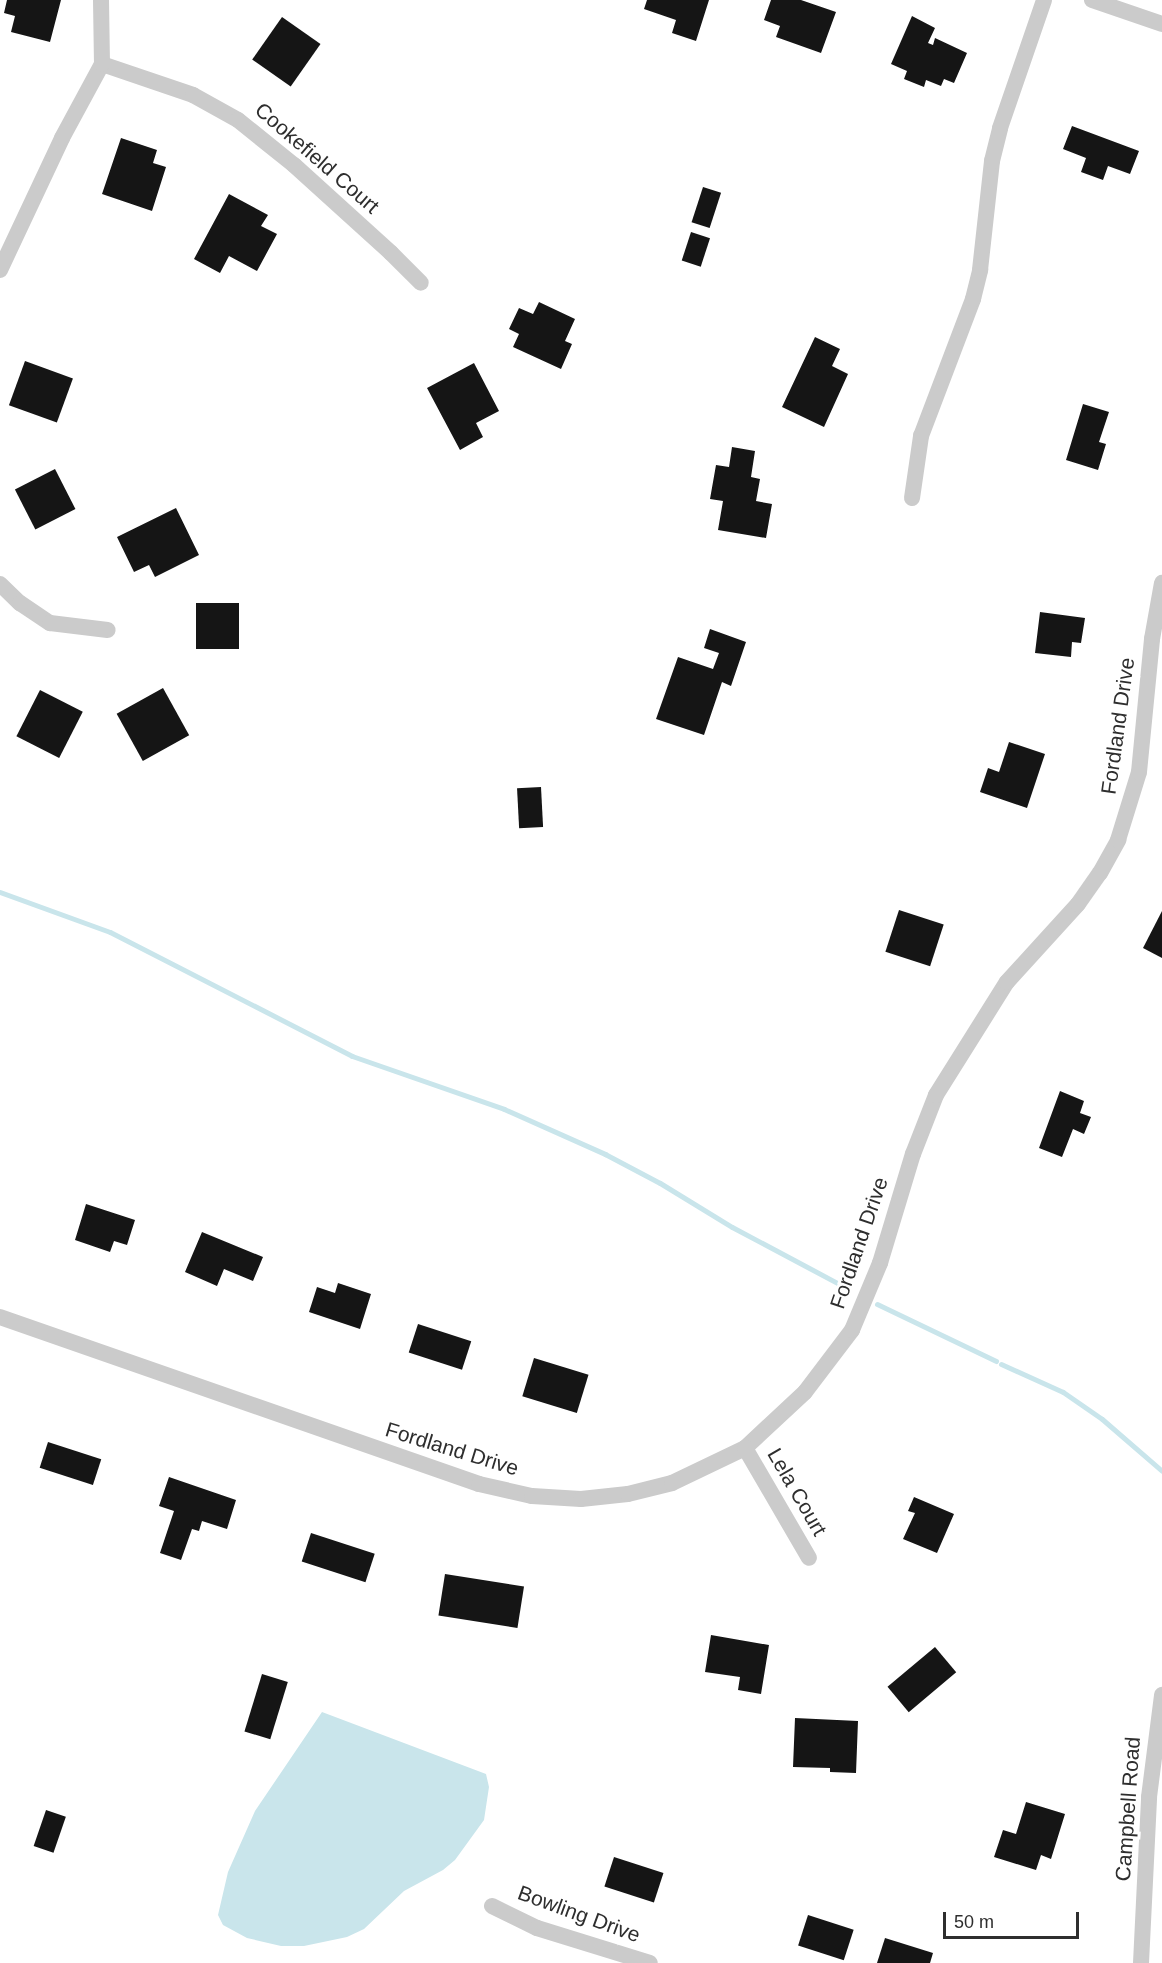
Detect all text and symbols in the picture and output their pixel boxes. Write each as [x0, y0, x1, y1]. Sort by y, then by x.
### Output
street label: Cookefield Court [250, 97, 384, 219]
street label: Fordland Drive [1096, 656, 1140, 796]
street label: Fordland Drive [825, 1174, 893, 1312]
street label: Fordland Drive [382, 1417, 522, 1481]
street label: Lela Court [762, 1444, 832, 1540]
street label: Campbell Road [1110, 1736, 1146, 1882]
street label: Bowling Drive [514, 1880, 644, 1948]
scale bar [946, 1900, 1082, 1938]
text: 50 m [954, 1912, 994, 1932]

